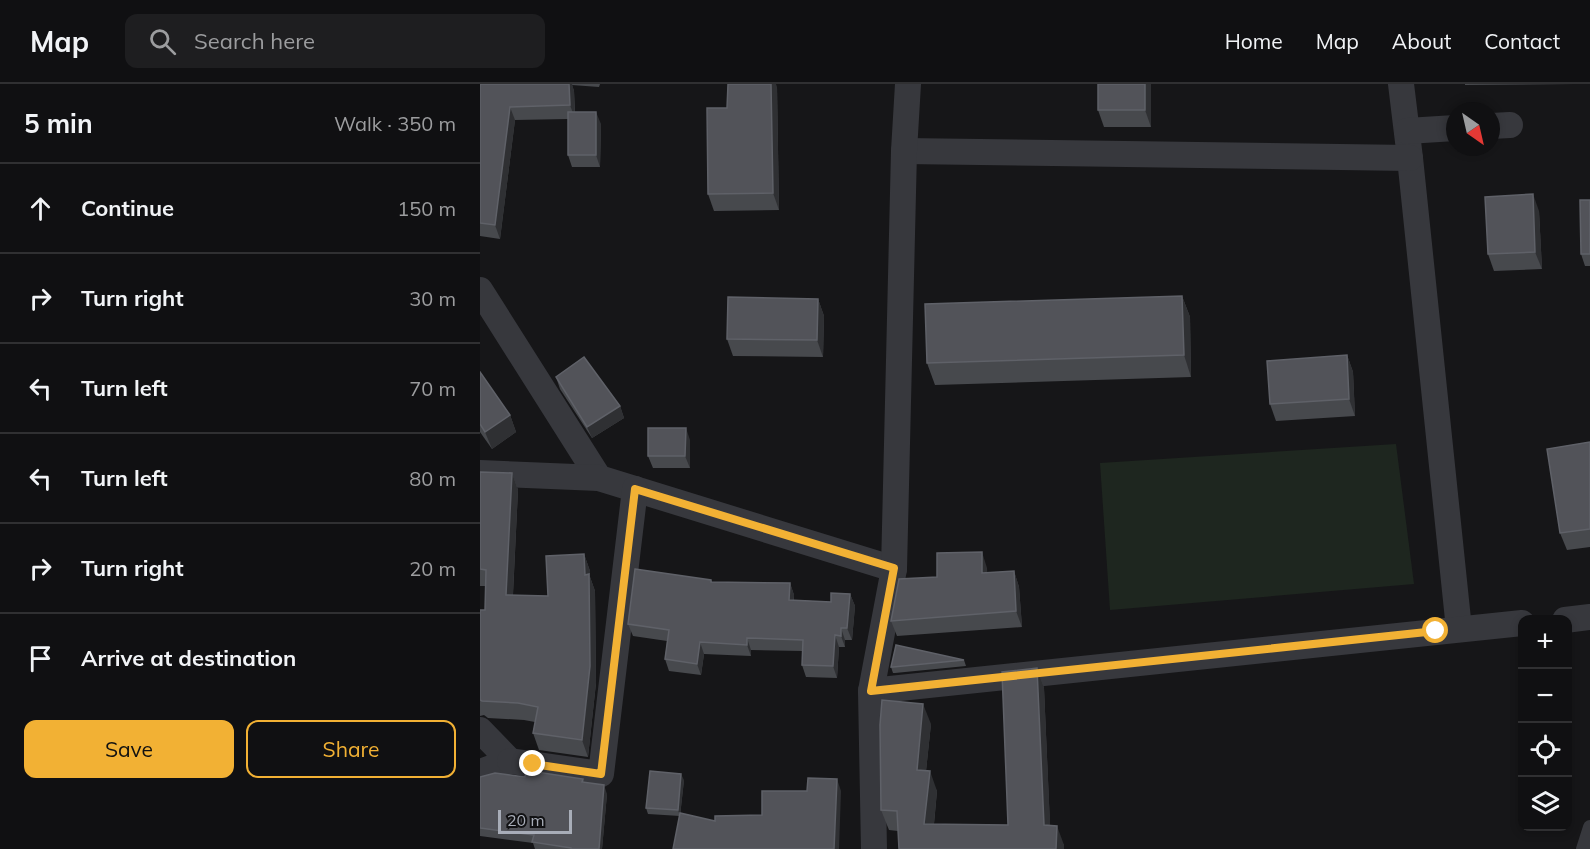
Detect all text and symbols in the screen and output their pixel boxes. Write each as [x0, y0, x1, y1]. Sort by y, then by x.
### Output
search box [125, 14, 545, 68]
text: Map [30, 24, 89, 59]
icon: search [146, 25, 179, 58]
text: Search here [194, 27, 315, 55]
text: Home [1225, 28, 1283, 54]
text: Map [1316, 28, 1359, 54]
text: About [1392, 28, 1451, 54]
text: Contact [1484, 28, 1560, 54]
north arrow [1446, 102, 1500, 156]
text: 5 min [24, 107, 93, 140]
text: Walk · 350 m [334, 111, 456, 136]
icon: ahead [24, 192, 57, 225]
text: Continue [81, 194, 174, 222]
text: 150 m [397, 196, 456, 221]
icon: right [24, 282, 57, 315]
text: Turn right [81, 284, 184, 312]
text: 30 m [409, 286, 456, 311]
icon: left [24, 372, 57, 405]
text: Turn left [81, 374, 168, 402]
text: 70 m [409, 376, 456, 401]
icon: left [24, 462, 57, 495]
text: Turn left [81, 464, 168, 492]
text: 80 m [409, 466, 456, 491]
icon: right [24, 552, 57, 585]
text: Turn right [81, 554, 184, 582]
text: 20 m [409, 556, 456, 581]
map controls [1518, 615, 1572, 831]
button: + [1518, 615, 1572, 669]
route start [1422, 617, 1448, 643]
icon: arrive [24, 642, 57, 675]
text: Arrive at destination [81, 644, 296, 672]
button: − [1518, 669, 1572, 723]
button: Save [24, 720, 234, 778]
button: Share [246, 720, 456, 778]
button: locate [1518, 723, 1572, 777]
route end [519, 750, 545, 776]
button: layers [1518, 777, 1572, 831]
scale bar [498, 807, 572, 834]
text: 20 m [507, 810, 544, 830]

